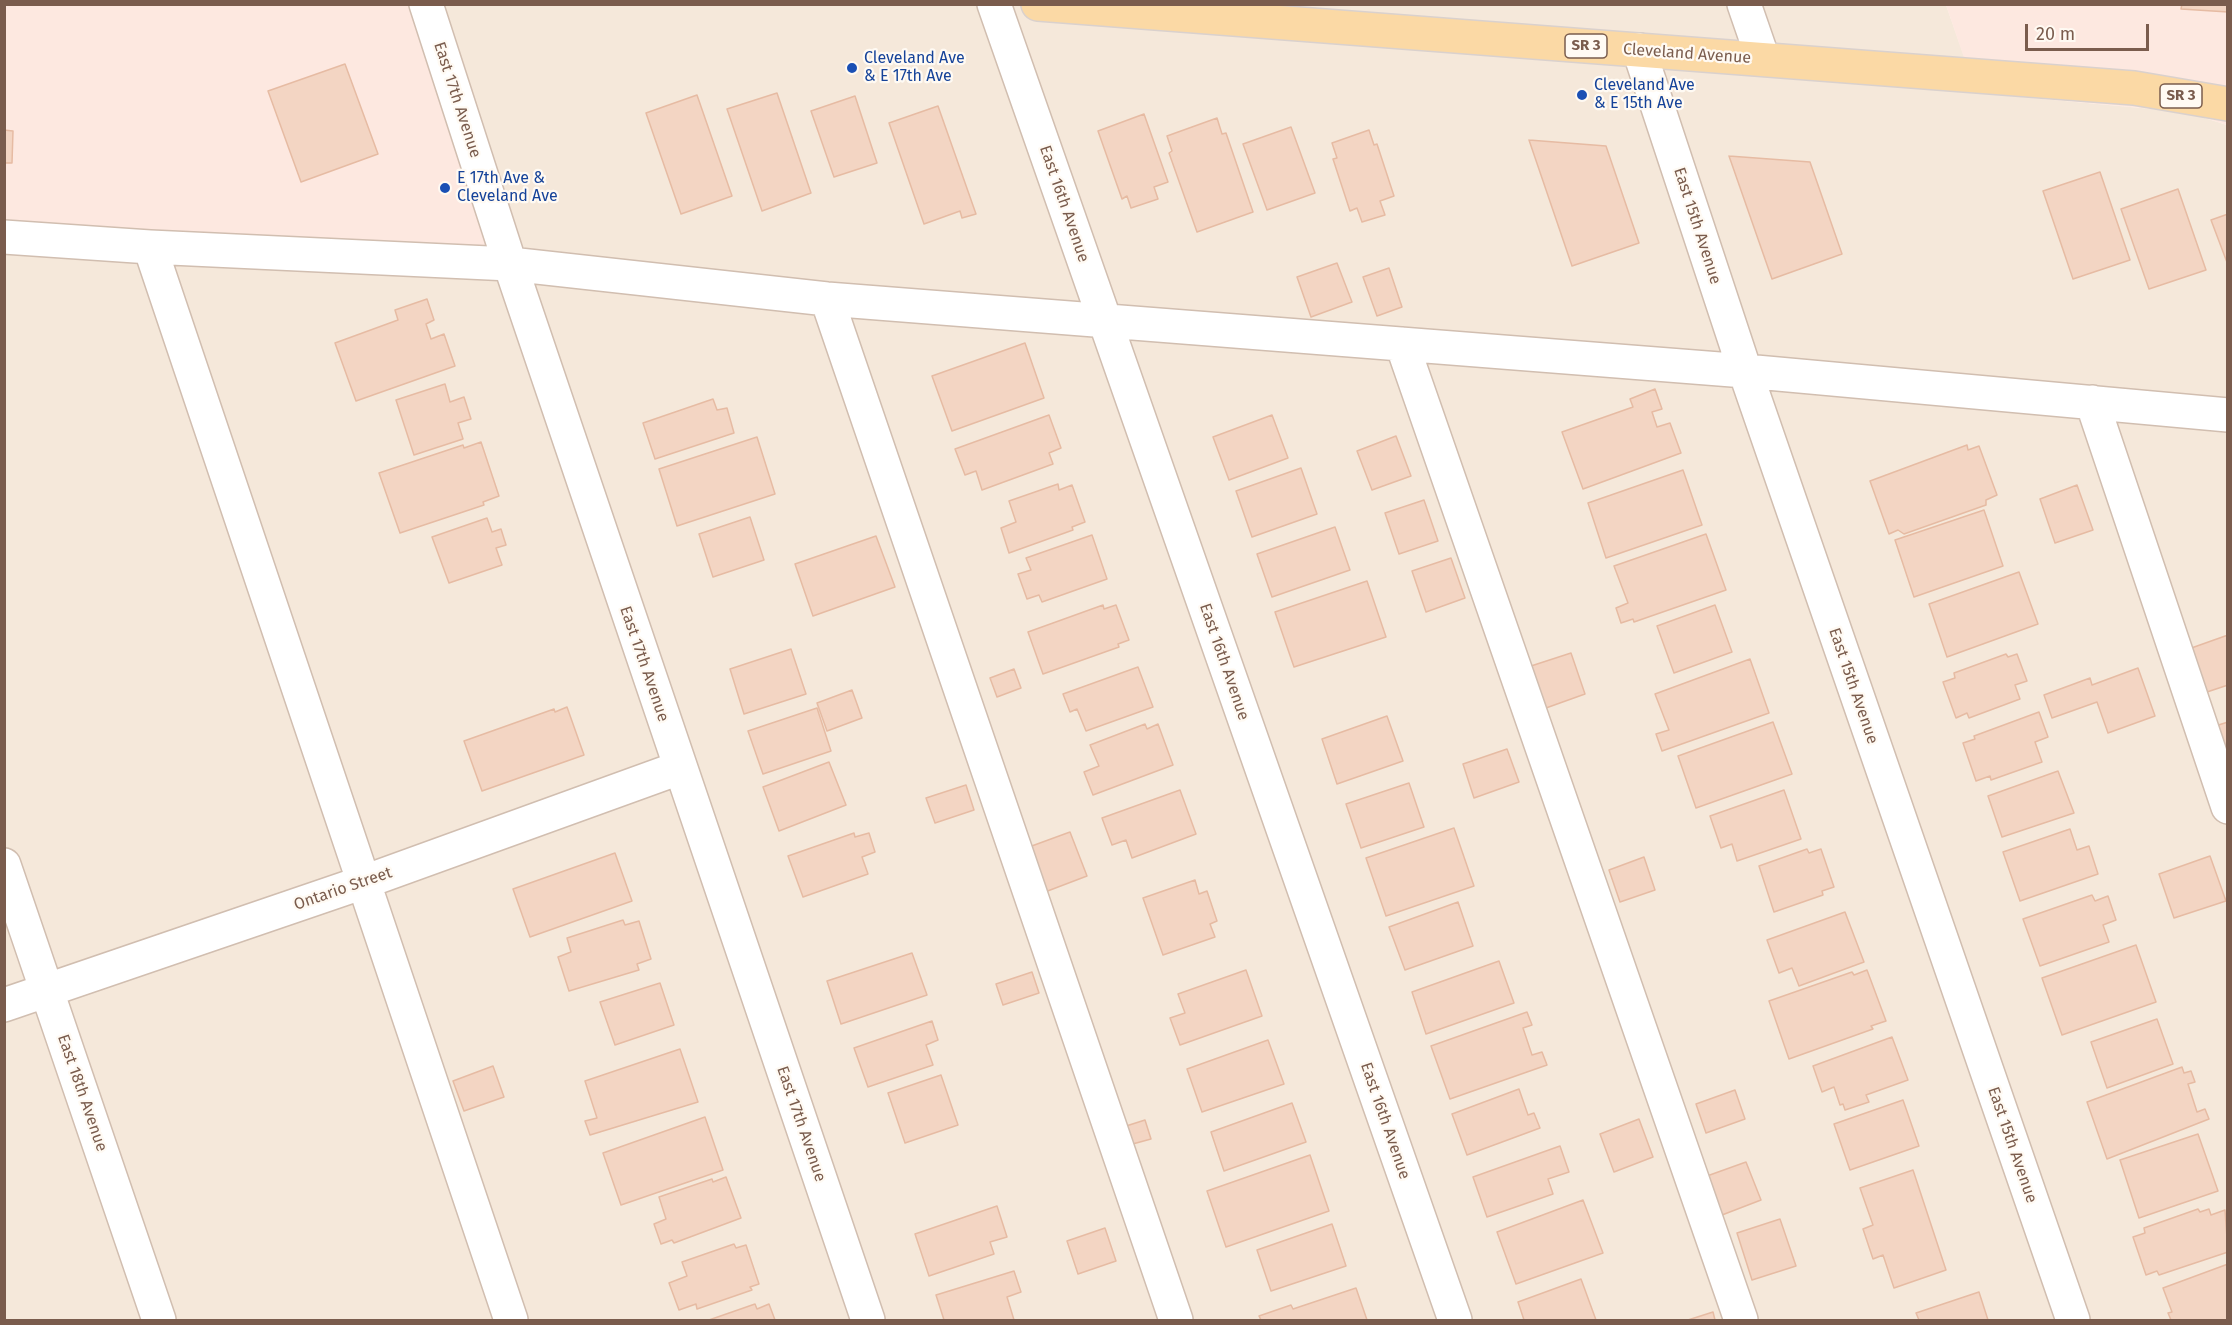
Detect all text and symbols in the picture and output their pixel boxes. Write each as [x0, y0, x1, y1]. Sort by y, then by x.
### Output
scale bar [2028, 12, 2152, 50]
text: 20 m [2036, 23, 2075, 45]
road number: SR 3 [1565, 34, 1607, 58]
street label: East 17th Avenue [429, 40, 485, 160]
street label: Cleveland Avenue [1622, 40, 1752, 68]
place label: Cleveland Ave & E 17th Ave [864, 49, 965, 87]
marker: Cleveland Ave & E 17th Ave [845, 61, 859, 75]
place label: Cleveland Ave & E 15th Ave [1594, 76, 1695, 114]
road number: SR 3 [2160, 84, 2202, 108]
marker: Cleveland Ave & E 15th Ave [1575, 88, 1589, 102]
street label: East 16th Avenue [1035, 143, 1093, 265]
street label: East 15th Avenue [1669, 165, 1725, 287]
place label: E 17th Ave & Cleveland Ave [457, 169, 558, 207]
marker: E 17th Ave & Cleveland Ave [438, 181, 452, 195]
street label: East 16th Avenue [1195, 601, 1253, 723]
street label: East 17th Avenue [615, 604, 673, 724]
street label: East 15th Avenue [1824, 625, 1882, 747]
street label: Ontario Street [291, 863, 395, 915]
street label: East 18th Avenue [53, 1032, 111, 1154]
street label: East 16th Avenue [1356, 1060, 1414, 1182]
street label: East 17th Avenue [772, 1064, 830, 1184]
street label: East 15th Avenue [1983, 1084, 2041, 1206]

